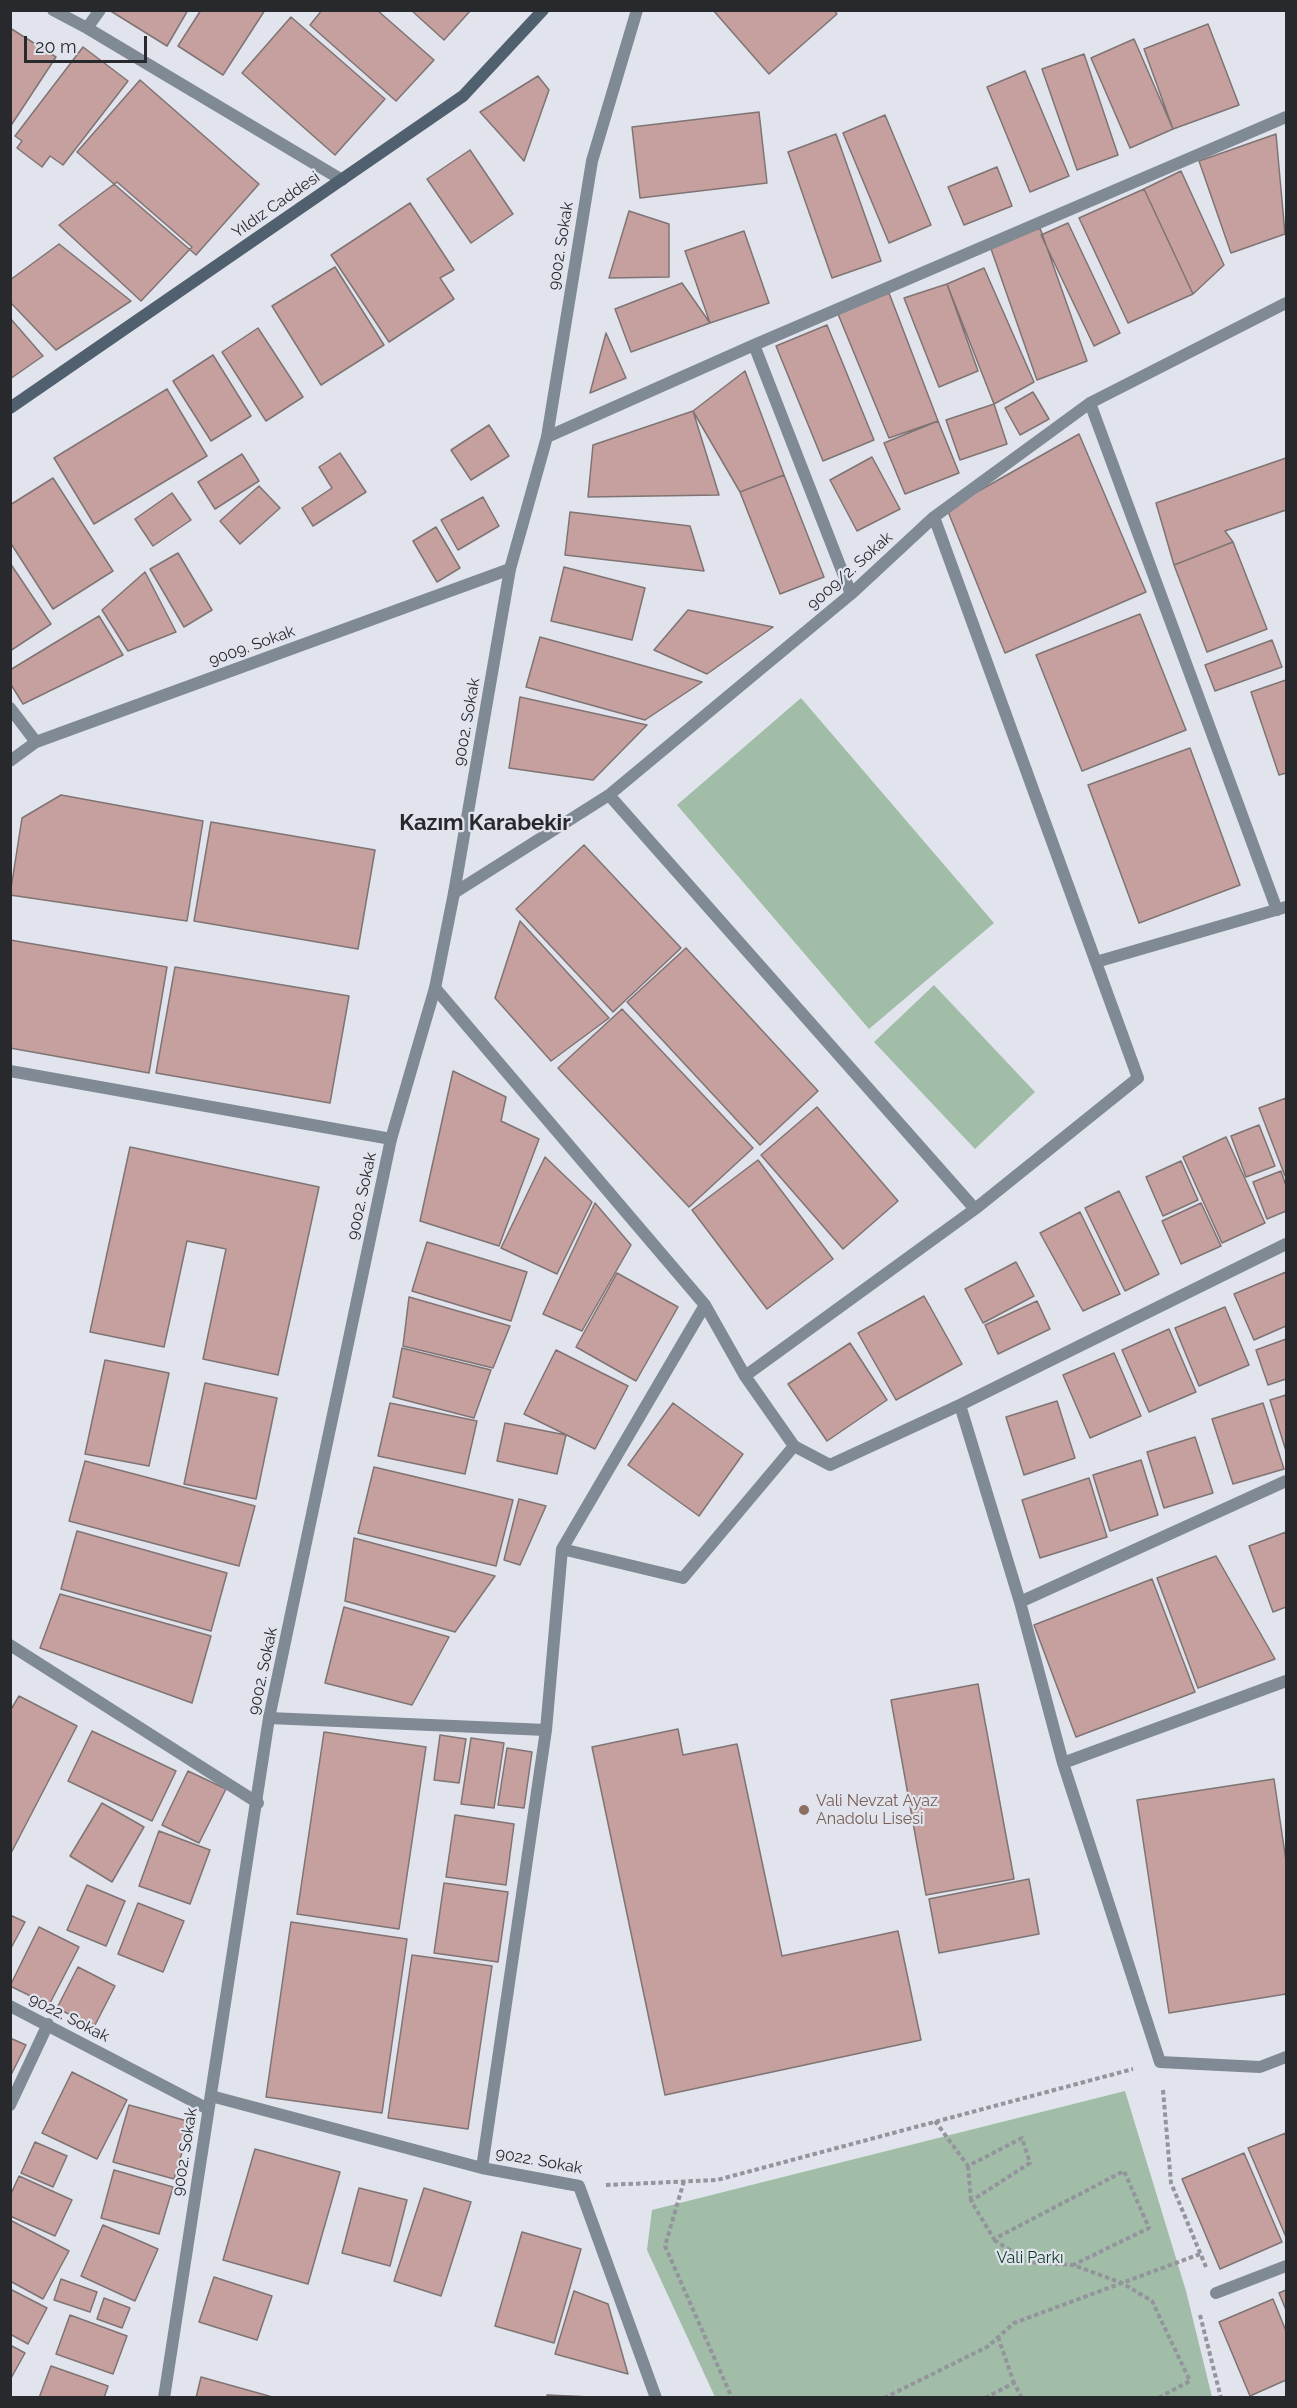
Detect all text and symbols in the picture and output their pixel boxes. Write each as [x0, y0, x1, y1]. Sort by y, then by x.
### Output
scale bar [27, 24, 150, 62]
text: 20 m [35, 36, 77, 57]
street label: Yıldız Caddesi [228, 168, 324, 242]
street label: 9002. Sokak [545, 200, 577, 292]
street label: 9009/2. Sokak [803, 528, 897, 614]
street label: 9009. Sokak [206, 622, 298, 670]
street label: 9002. Sokak [450, 676, 484, 768]
district label: Kazım Karabekir [399, 810, 571, 836]
street label: 9002. Sokak [343, 1150, 381, 1242]
street label: 9002. Sokak [244, 1625, 282, 1717]
place label: Vali Nevzat Ayaz Anadolu Lisesi [816, 1791, 938, 1829]
marker: Vali Nevzat Ayaz Anadolu Lisesi [797, 1803, 811, 1817]
street label: 9022. Sokak [26, 1990, 112, 2046]
street label: 9002. Sokak [169, 2106, 201, 2198]
street label: 9022. Sokak [494, 2144, 584, 2178]
park label: Vali Parkı [997, 2248, 1063, 2268]

